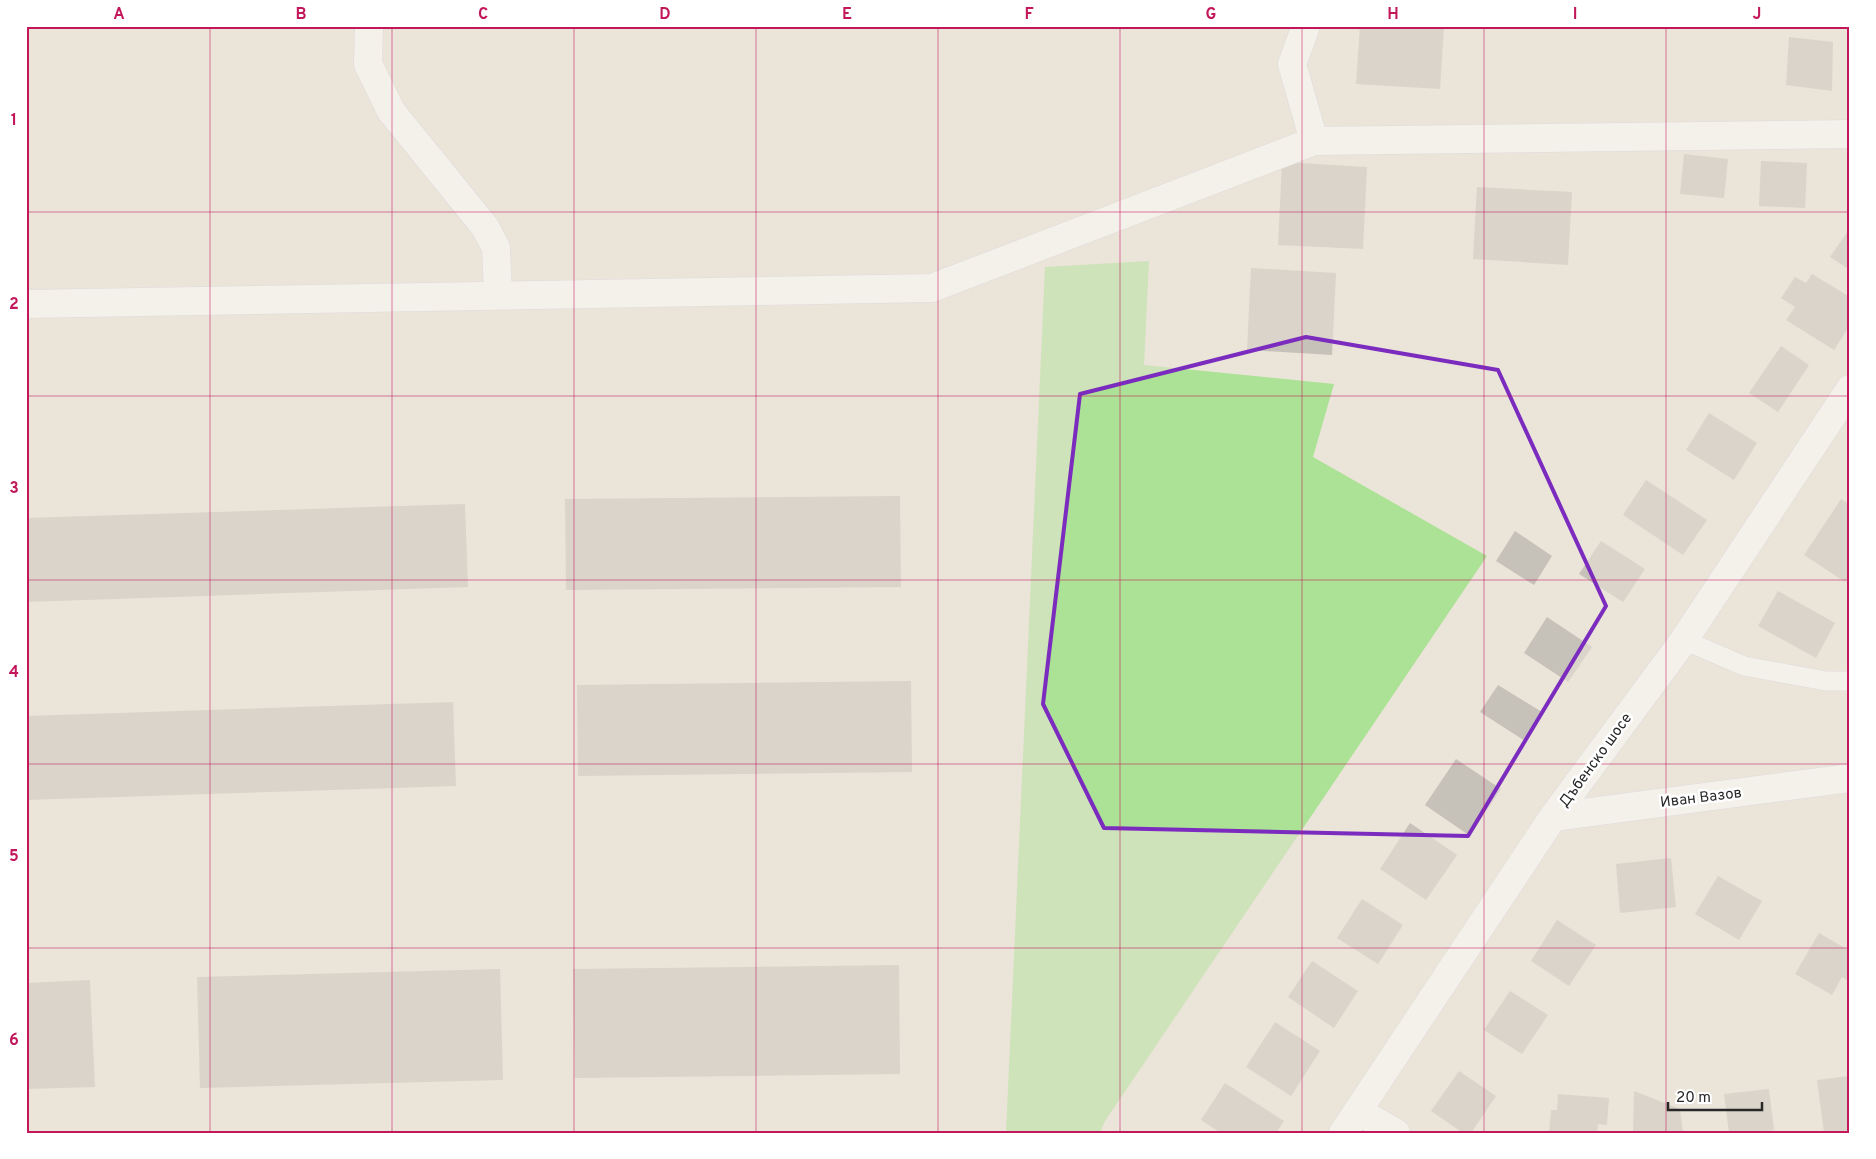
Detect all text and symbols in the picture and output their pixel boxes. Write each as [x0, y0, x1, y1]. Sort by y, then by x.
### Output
text: A [113, 5, 125, 25]
text: B [295, 5, 307, 25]
text: C [478, 5, 488, 25]
text: D [659, 5, 671, 25]
text: E [842, 5, 852, 25]
text: F [1024, 5, 1034, 25]
text: G [1206, 5, 1216, 25]
text: H [1387, 5, 1399, 25]
text: I [1573, 5, 1577, 25]
text: J [1753, 5, 1761, 25]
text: 1 [11, 111, 17, 131]
text: 2 [9, 295, 19, 315]
text: 3 [9, 479, 19, 499]
text: 4 [9, 663, 19, 683]
street label: Дъбенско шосе [1556, 710, 1637, 812]
street label: Иван Вазов [1659, 784, 1743, 813]
text: 5 [9, 847, 19, 867]
text: 6 [9, 1031, 19, 1051]
scale bar [1668, 1079, 1762, 1111]
text: 20 m [1676, 1089, 1711, 1108]

